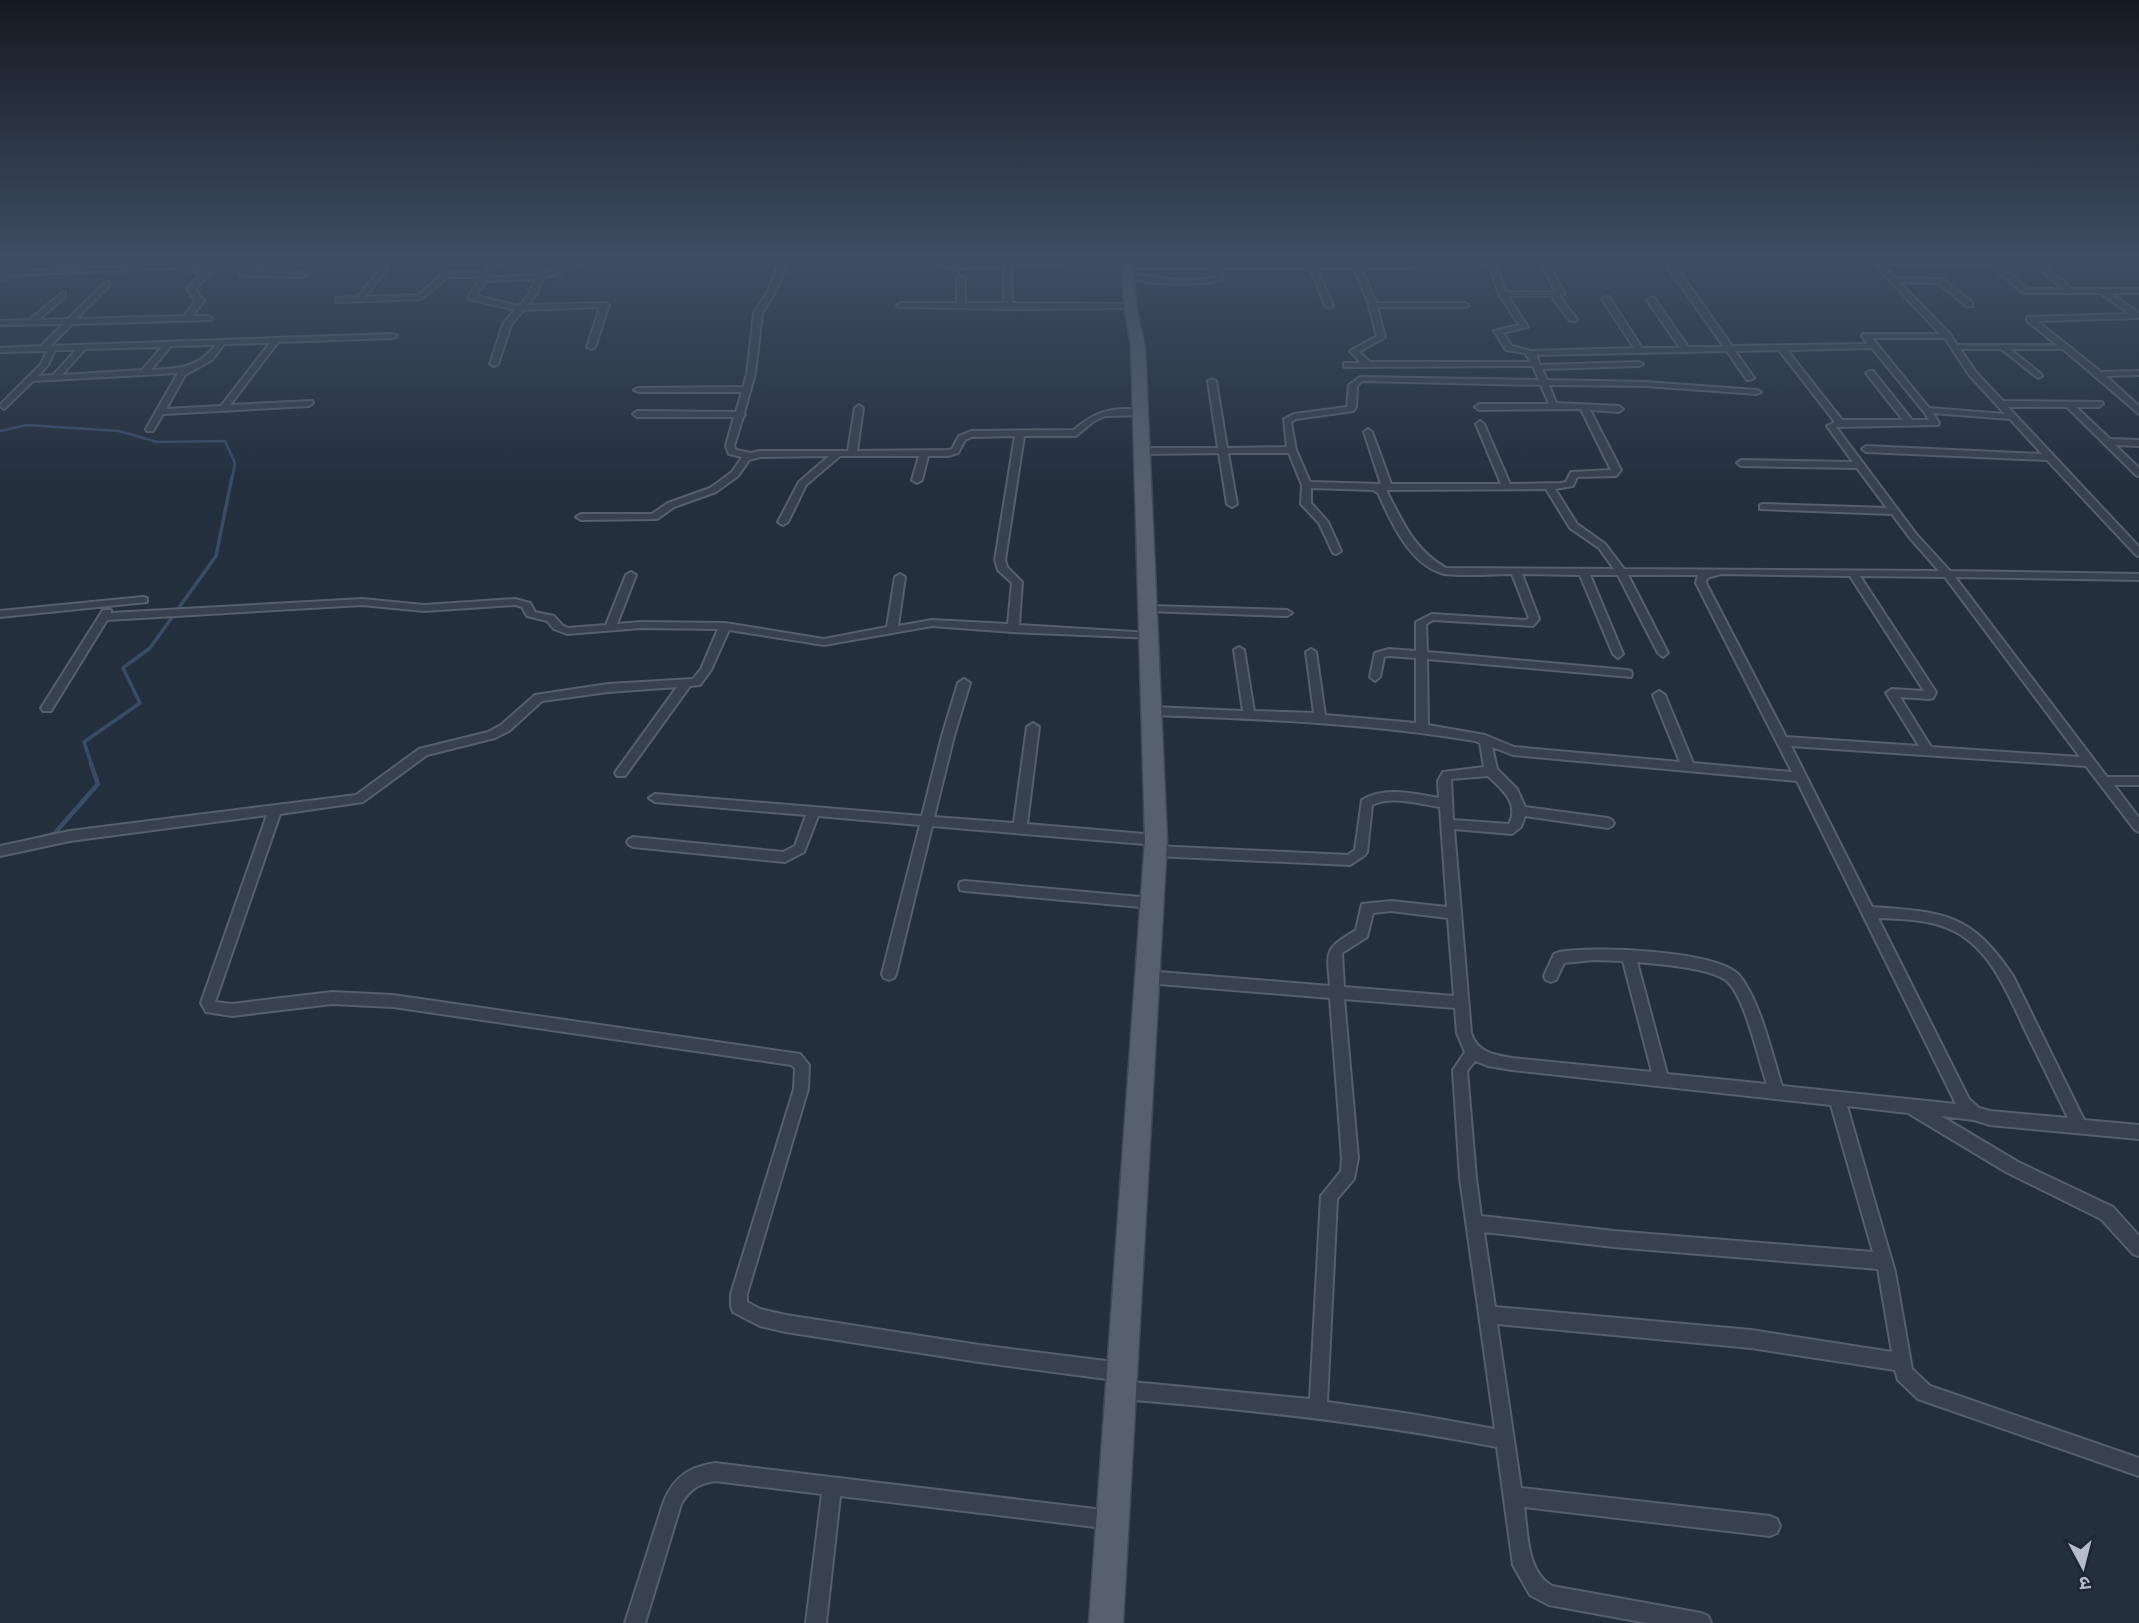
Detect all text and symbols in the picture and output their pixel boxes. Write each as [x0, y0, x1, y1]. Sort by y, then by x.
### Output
north arrow [2048, 1532, 2118, 1602]
text: उ [2077, 1572, 2092, 1596]

